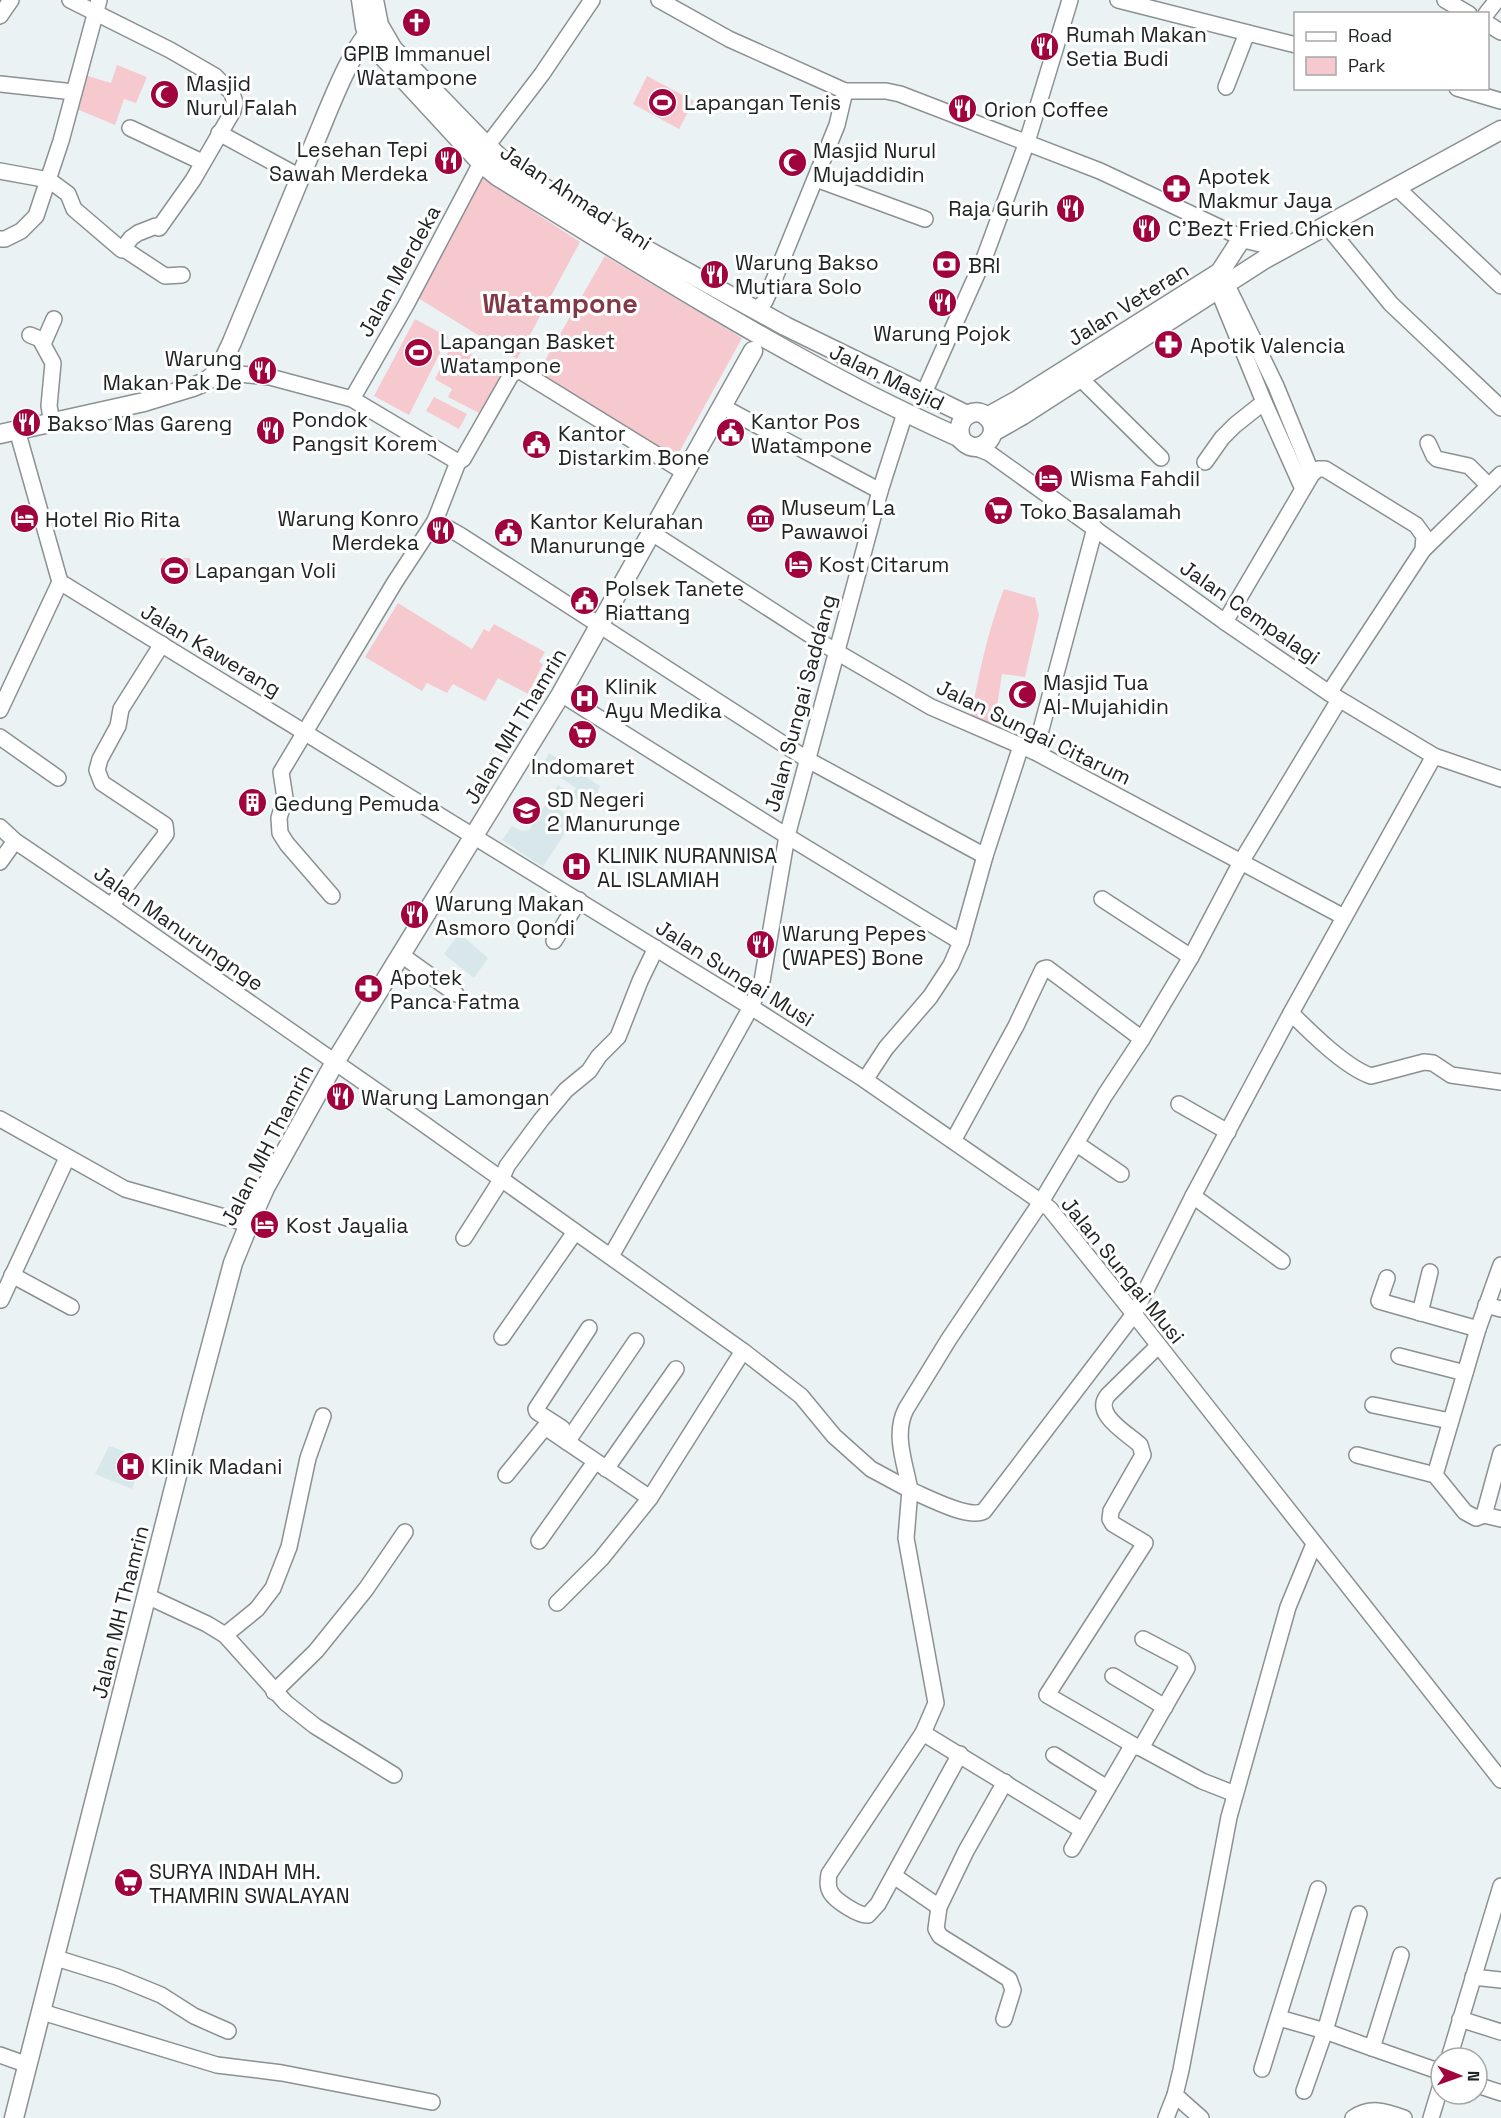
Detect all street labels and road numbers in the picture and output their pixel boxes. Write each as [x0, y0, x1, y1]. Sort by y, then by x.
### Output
street label: Jalan Ahmad Yani [495, 138, 657, 256]
street label: Jalan Merdeka [352, 200, 446, 342]
street label: Jalan Veteran [1062, 256, 1194, 352]
street label: Jalan Masjid [825, 338, 949, 416]
street label: Jalan Cempalagi [1175, 554, 1325, 670]
street label: Jalan Sungai Saddang [758, 591, 842, 815]
street label: Jalan Kawerang [136, 597, 286, 703]
street label: Jalan MH Thamrin [458, 643, 572, 809]
street label: Jalan Sungai Citarum [932, 673, 1136, 791]
street label: Jalan Manurungnge [89, 859, 269, 997]
street label: Jalan Sungai Musi [651, 913, 819, 1033]
street label: Jalan MH Thamrin [215, 1060, 319, 1230]
street label: Jalan Sungai Musi [1055, 1191, 1191, 1349]
street label: Jalan MH Thamrin [85, 1523, 155, 1701]

